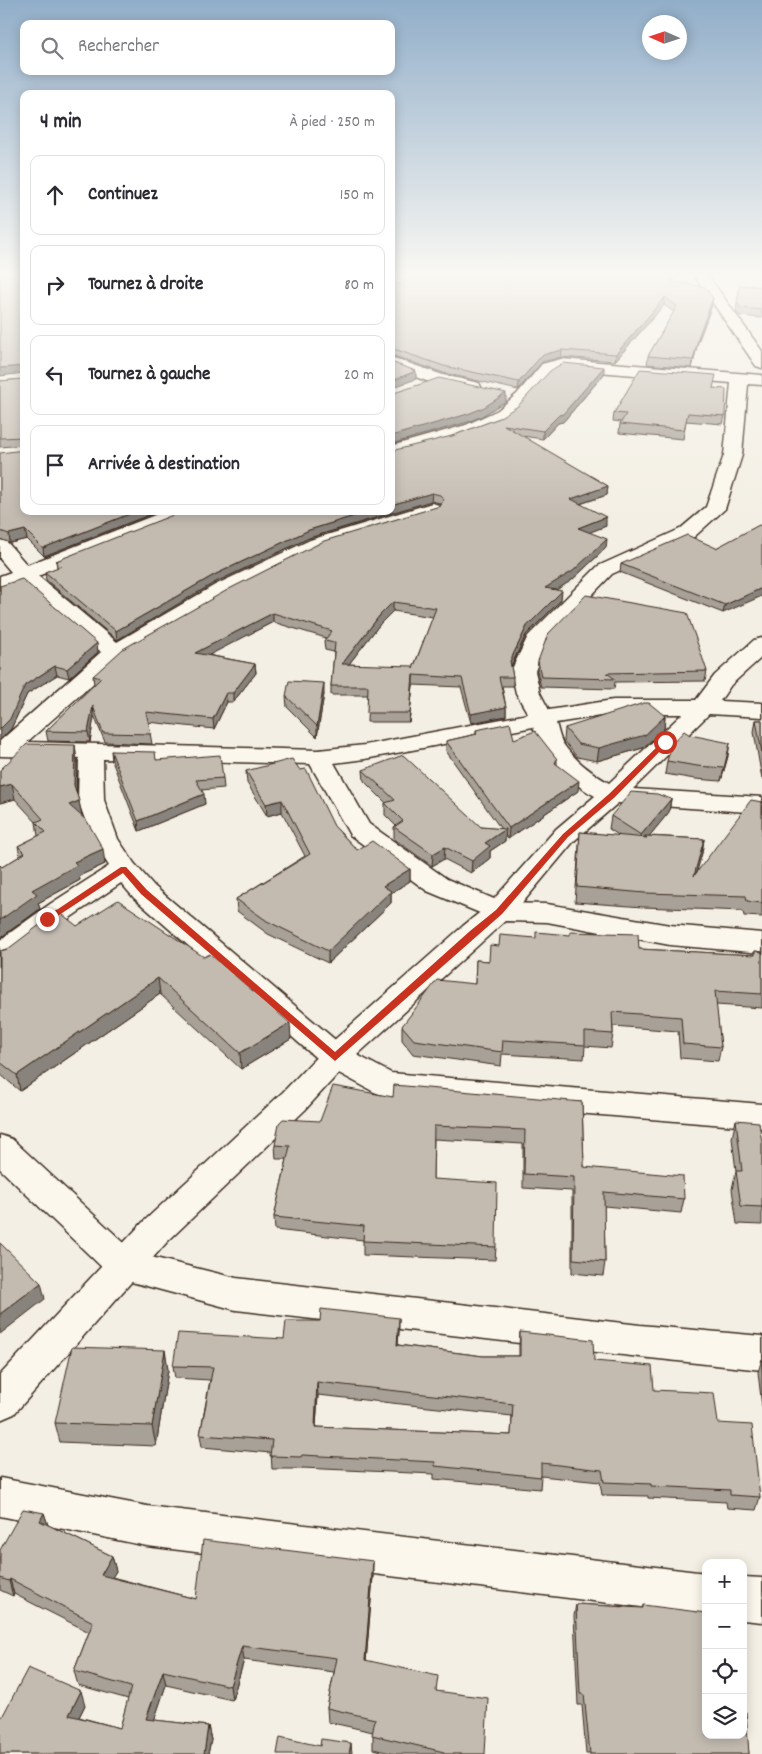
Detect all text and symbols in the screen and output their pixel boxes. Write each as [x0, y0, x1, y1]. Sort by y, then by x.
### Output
north arrow [642, 15, 687, 60]
search box [20, 20, 395, 75]
icon: search [38, 34, 66, 62]
text: Rechercher [78, 34, 159, 61]
text: 4 min [40, 108, 82, 138]
text: À pied · 250 m [289, 111, 375, 134]
icon: ahead [41, 181, 69, 209]
text: Continuez [88, 182, 158, 209]
text: 150 m [340, 184, 374, 207]
icon: right [41, 271, 69, 299]
text: Tournez à droite [88, 272, 203, 299]
text: 80 m [344, 274, 374, 297]
icon: left [41, 361, 69, 389]
text: Tournez à gauche [88, 362, 210, 389]
text: 20 m [344, 364, 374, 387]
icon: arrive [41, 451, 69, 479]
text: Arrivée à destination [88, 452, 240, 479]
route start [654, 731, 677, 754]
route end [36, 908, 59, 931]
map controls [702, 1559, 747, 1739]
button: + [702, 1559, 747, 1604]
button: − [702, 1604, 747, 1649]
button: locate [702, 1649, 747, 1694]
button: layers [702, 1694, 747, 1739]

